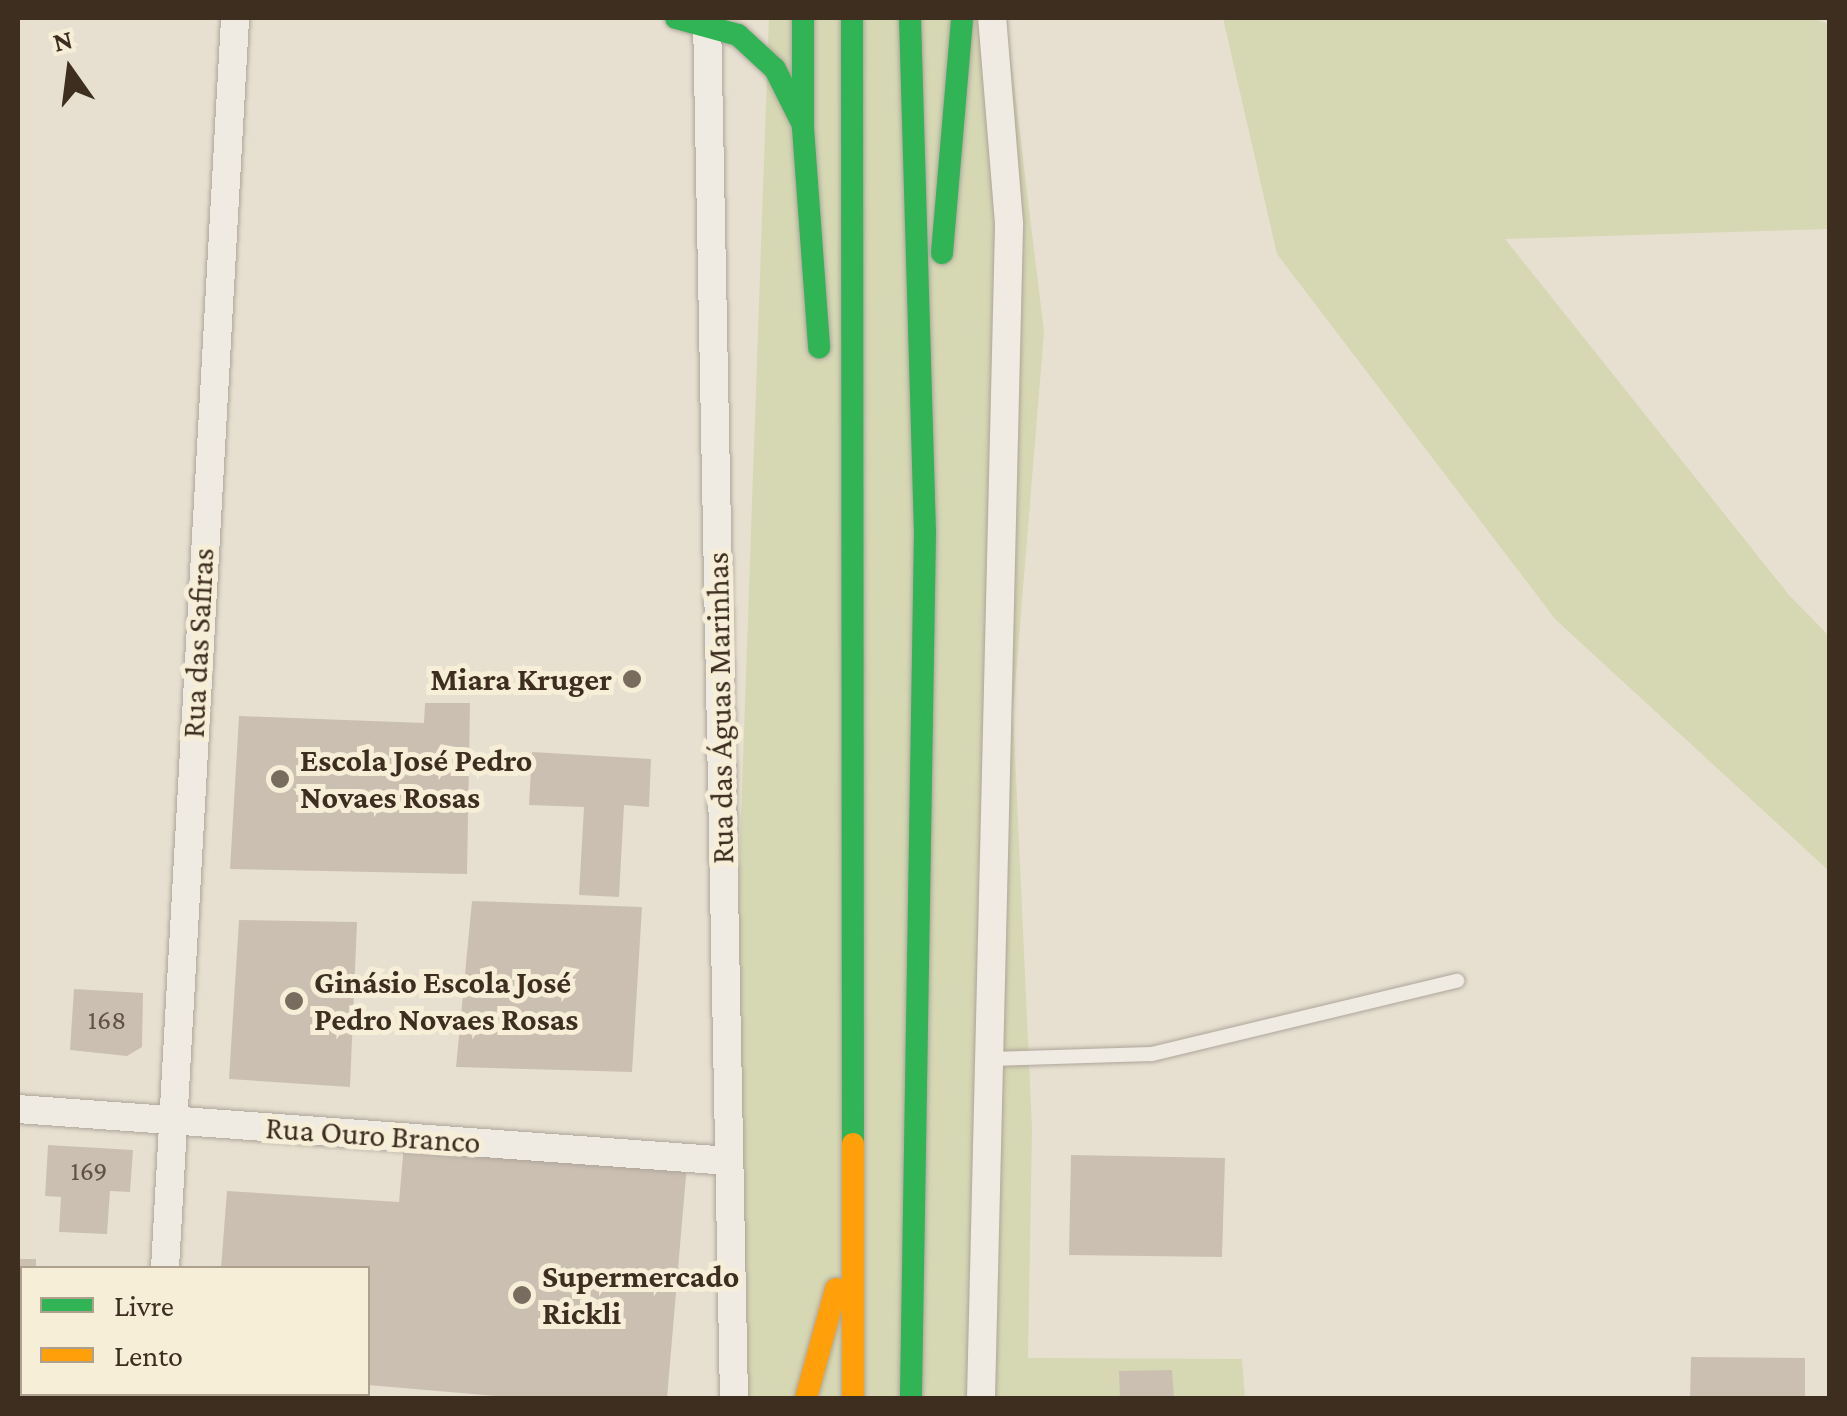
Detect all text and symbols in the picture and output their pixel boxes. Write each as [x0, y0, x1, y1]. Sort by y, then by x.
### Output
north arrow [20, 20, 120, 120]
text: N [50, 23, 76, 58]
street label: Rua das Safiras [174, 547, 222, 739]
street label: Rua das Águas Marinhas [698, 552, 742, 864]
place label: Miara Kruger [430, 660, 612, 698]
marker: Miara Kruger [621, 668, 643, 690]
place label: Escola José Pedro Novaes Rosas [300, 742, 532, 817]
marker: Escola José Pedro Novaes Rosas [269, 768, 291, 790]
place label: Ginásio Escola José Pedro Novaes Rosas [314, 964, 578, 1039]
marker: Ginásio Escola José Pedro Novaes Rosas [283, 990, 305, 1012]
house number: 168 [88, 1003, 126, 1037]
street label: Rua Ouro Branco [264, 1108, 482, 1162]
house number: 169 [70, 1154, 108, 1188]
place label: Supermercado Rickli [542, 1258, 740, 1333]
legend [20, 1266, 370, 1396]
marker: Supermercado Rickli [511, 1284, 533, 1306]
text: Livre [114, 1289, 174, 1322]
text: Lento [114, 1339, 183, 1372]

